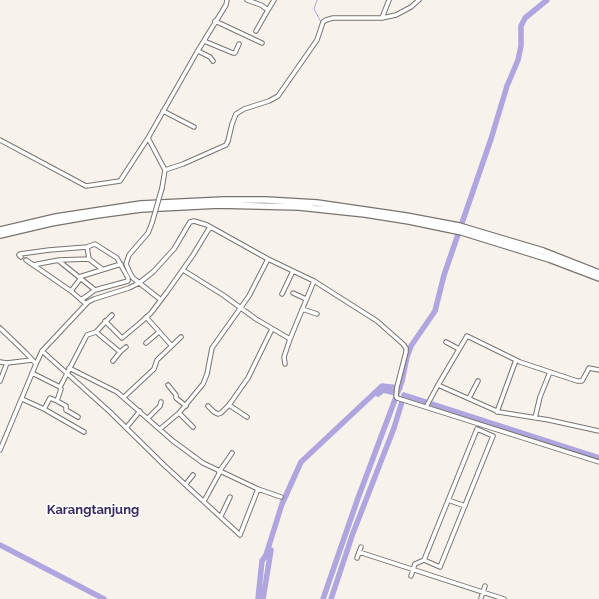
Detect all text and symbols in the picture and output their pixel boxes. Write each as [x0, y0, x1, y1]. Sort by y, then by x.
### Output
district label: Karangtanjung [47, 502, 139, 518]

